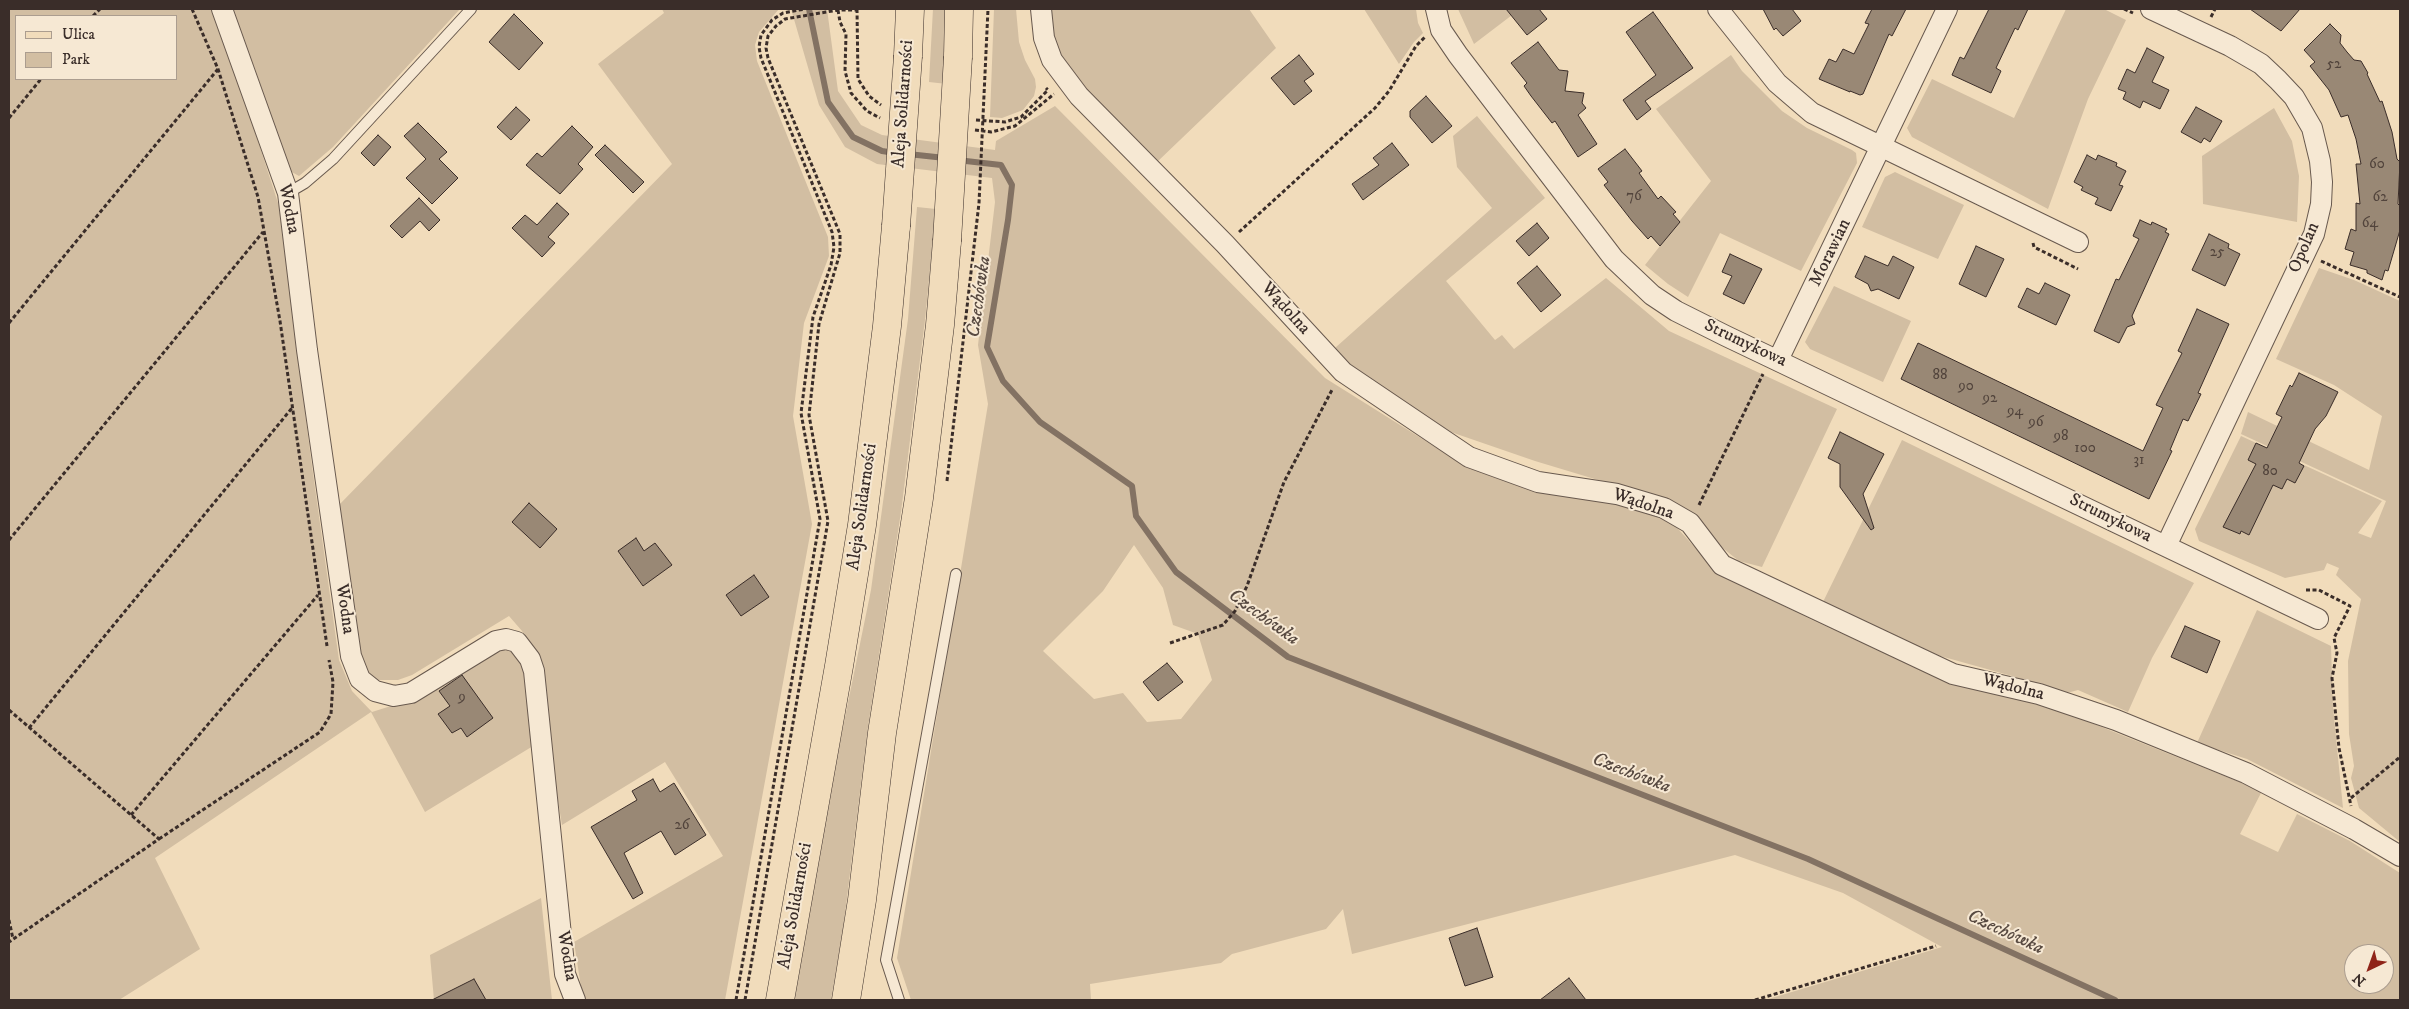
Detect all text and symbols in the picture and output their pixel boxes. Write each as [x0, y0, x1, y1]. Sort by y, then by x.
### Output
legend [15, 15, 178, 80]
text: Ulica [62, 25, 95, 44]
street label: Aleja Solidarności [889, 39, 919, 169]
text: Park [62, 50, 90, 69]
house number: 52 [2327, 56, 2341, 74]
house number: 60 [2369, 156, 2385, 174]
street label: Wodna [273, 182, 303, 236]
house number: 76 [1626, 188, 1642, 206]
house number: 62 [2372, 189, 2388, 207]
house number: 64 [2362, 215, 2378, 233]
street label: Morawian [1805, 216, 1857, 290]
street label: Opolan [2285, 219, 2325, 277]
house number: 25 [2210, 244, 2224, 262]
water label: Czechówka [963, 255, 997, 339]
street label: Wądolna [1256, 278, 1314, 340]
street label: Strumykowa [1700, 315, 1790, 373]
house number: 88 [1932, 367, 1948, 385]
house number: 90 [1958, 378, 1974, 396]
house number: 92 [1983, 390, 1997, 408]
house number: 94 [2007, 403, 2023, 421]
house number: 96 [2028, 414, 2044, 432]
house number: 98 [2054, 428, 2068, 446]
house number: 100 [2074, 440, 2096, 458]
street label: Aleja Solidarności [843, 442, 883, 572]
house number: 31 [2133, 452, 2145, 470]
house number: 80 [2262, 463, 2278, 481]
street label: Wądolna [1610, 485, 1676, 525]
street label: Strumykowa [2065, 490, 2155, 548]
street label: Wodna [330, 583, 358, 635]
water label: Czechówka [1223, 585, 1303, 651]
street label: Wądolna [1980, 670, 2046, 706]
house number: 9 [458, 689, 466, 707]
water label: Czechówka [1589, 749, 1673, 799]
house number: 26 [674, 817, 690, 835]
street label: Aleja Solidarności [774, 841, 818, 971]
water label: Czechówka [1963, 905, 2047, 961]
street label: Wodna [551, 929, 581, 983]
north arrow [2344, 944, 2394, 994]
text: N [2349, 969, 2370, 990]

